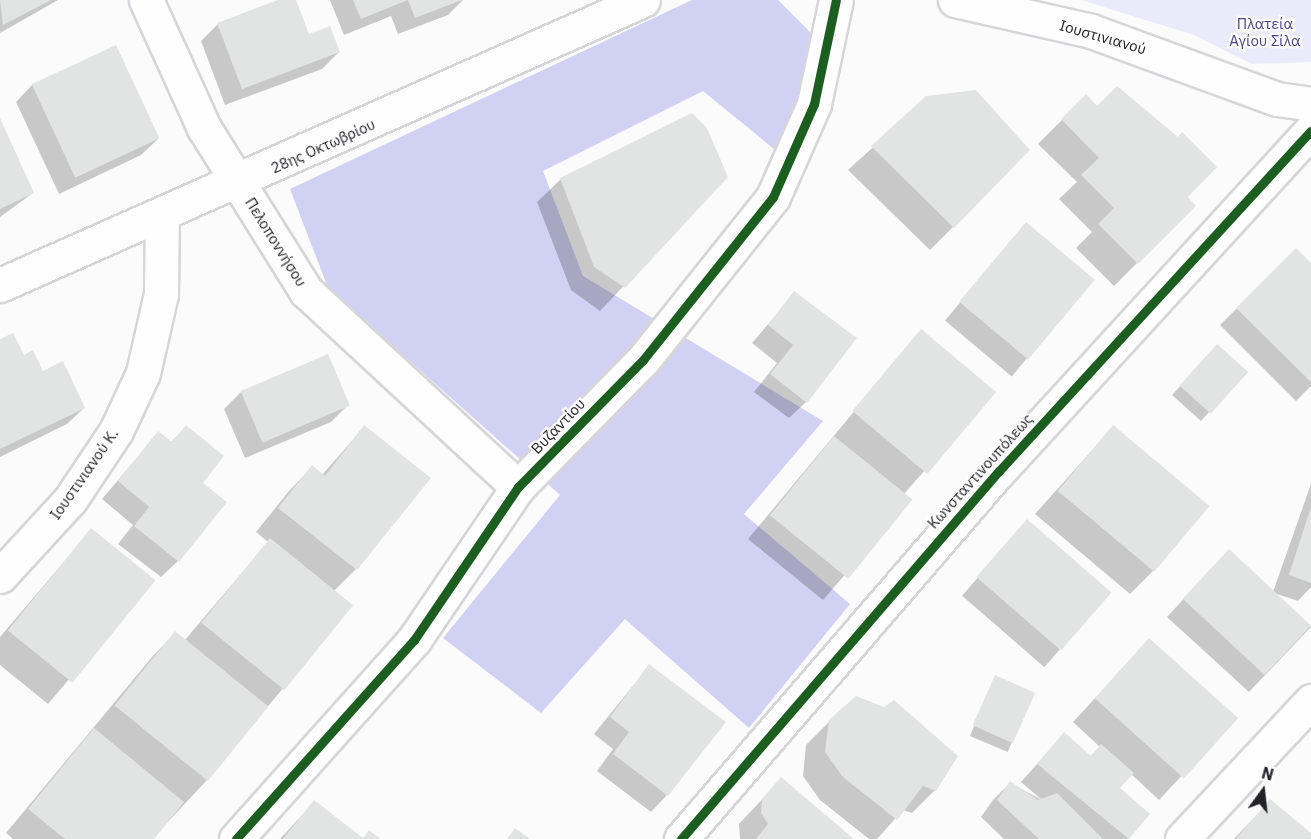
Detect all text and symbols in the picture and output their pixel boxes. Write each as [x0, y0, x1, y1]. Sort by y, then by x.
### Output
park label: Πλατεία Αγίου Σίλα [1229, 14, 1301, 49]
street label: Ιουστινιανού [1058, 16, 1148, 58]
street label: 28ης Οκτωβρίου [268, 115, 378, 177]
street label: Πελοποννήσου [241, 194, 311, 290]
street label: Βυζαντίου [527, 395, 589, 457]
street label: Κωνσταντινουπόλεως [924, 410, 1036, 532]
street label: Ιουστινιανού Κ. [46, 425, 122, 523]
north arrow [1233, 761, 1293, 821]
text: N [1259, 762, 1276, 785]

